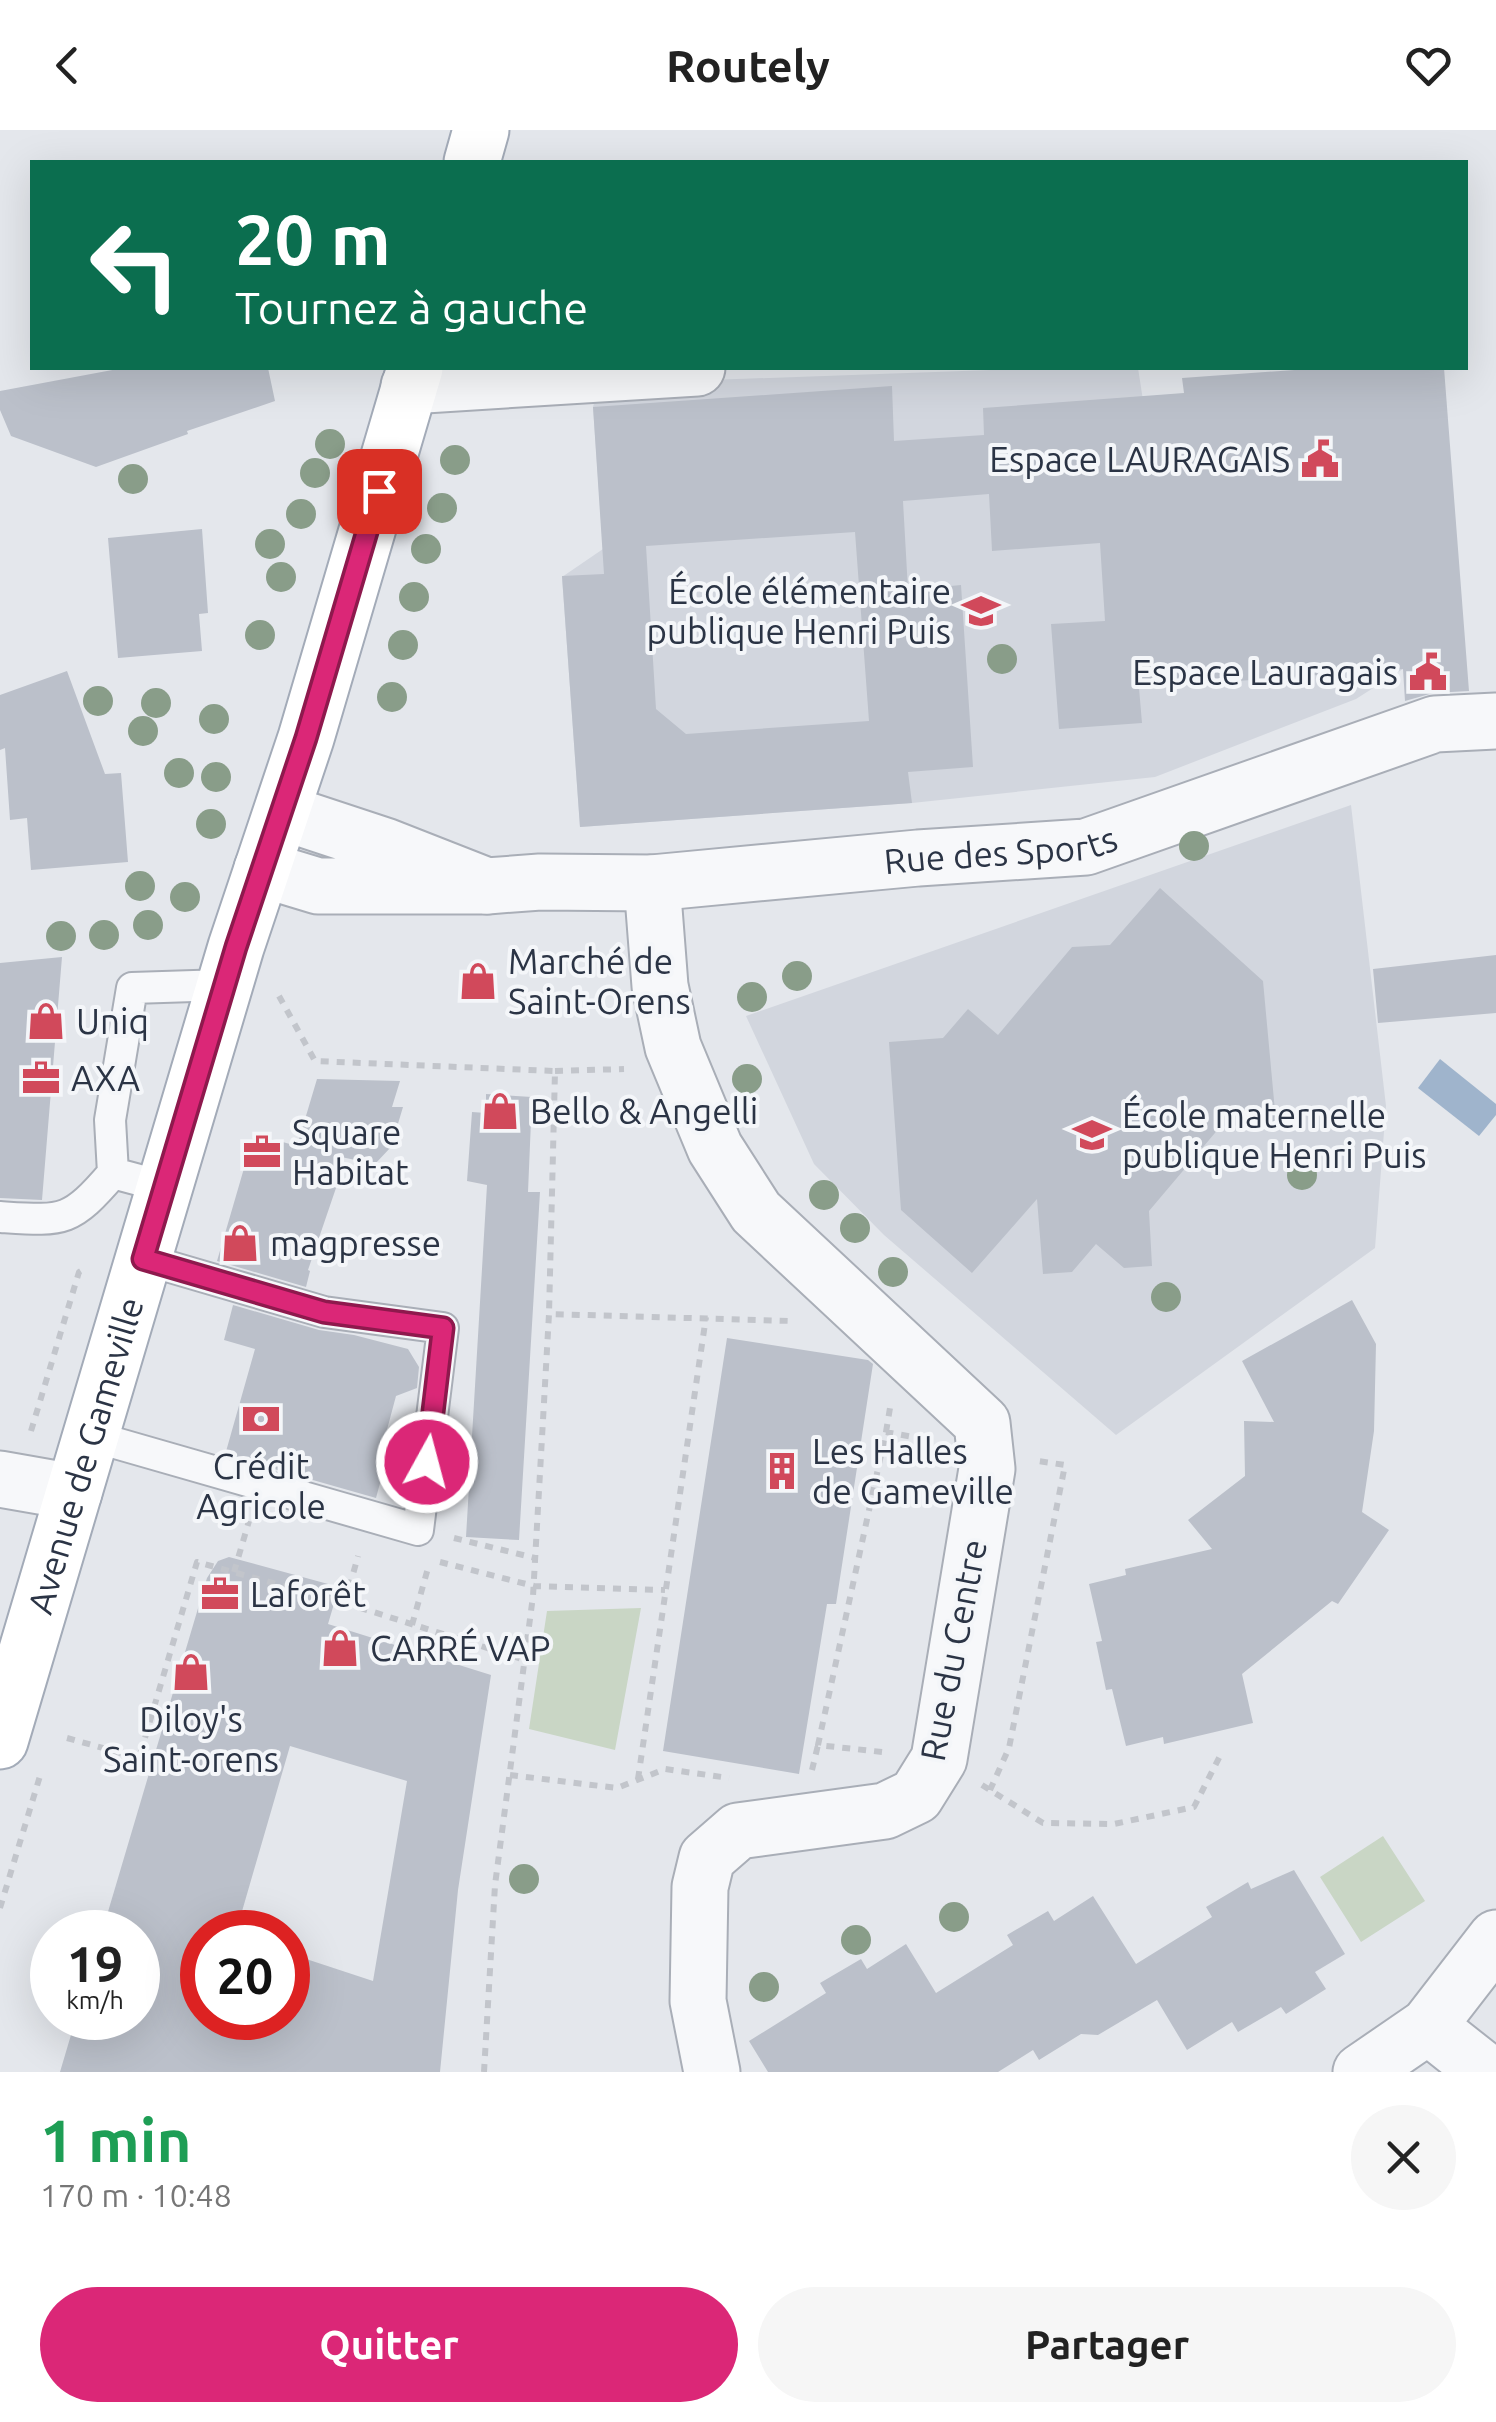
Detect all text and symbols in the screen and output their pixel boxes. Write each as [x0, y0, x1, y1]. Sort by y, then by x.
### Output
icon: back [40, 38, 95, 93]
icon: heart [1401, 38, 1456, 93]
text: Routely [666, 40, 830, 91]
icon: left [70, 200, 200, 330]
text: 20 m [235, 200, 391, 278]
text: Tournez à gauche [235, 282, 588, 333]
public building icon: Espace LAURAGAIS [1299, 438, 1341, 480]
place label: Espace LAURAGAIS [989, 439, 1290, 479]
pin [337, 449, 422, 534]
icon: arrive [352, 464, 407, 519]
place label: École élémentaire publique Henri Puis [646, 570, 951, 651]
school or university icon: École élémentaire publique Henri Puis [960, 590, 1002, 632]
public building icon: Espace Lauragais [1407, 651, 1449, 693]
place label: Espace Lauragais [1132, 652, 1398, 692]
street label: Rue des Sports [882, 818, 1122, 881]
place label: Marché de Saint-Orens [508, 941, 691, 1021]
shop icon: Marché de Saint-Orens [457, 960, 499, 1002]
shop icon: Uniq [25, 1000, 67, 1042]
place label: Uniq [76, 1001, 149, 1041]
office icon: AXA [20, 1057, 62, 1099]
place label: AXA [71, 1058, 140, 1098]
shop icon: Bello & Angelli [479, 1090, 521, 1132]
place label: Bello & Angelli [530, 1091, 758, 1131]
place label: École maternelle publique Henri Puis [1122, 1094, 1427, 1175]
place label: Square Habitat [292, 1112, 409, 1192]
school or university icon: École maternelle publique Henri Puis [1071, 1114, 1113, 1156]
office icon: Square Habitat [241, 1131, 283, 1173]
shop icon: magpresse [219, 1222, 261, 1264]
place label: magpresse [270, 1223, 441, 1263]
street label: Avenue de Gameville [19, 1293, 151, 1618]
bank icon: Crédit Agricole [240, 1398, 282, 1440]
position arrow [375, 1410, 479, 1514]
place label: Les Halles de Gameville [812, 1431, 1014, 1511]
place label: Crédit Agricole [196, 1446, 326, 1526]
building icon: Les Halles de Gameville [761, 1450, 803, 1492]
street label: Rue du Centre [912, 1536, 994, 1764]
office icon: Laforêt [199, 1573, 241, 1615]
place label: Laforêt [250, 1574, 366, 1614]
shop icon: CARRÉ VAP [319, 1627, 361, 1669]
place label: CARRÉ VAP [370, 1627, 550, 1668]
shop icon: Diloy's Saint-orens [170, 1651, 212, 1693]
place label: Diloy's Saint-orens [103, 1699, 279, 1779]
speed limit sign: 20 [180, 1910, 310, 2040]
text: 19 [67, 1935, 123, 1991]
text: km/h [66, 1986, 124, 2014]
button: close [1351, 2105, 1456, 2210]
text: 1 min [40, 2106, 192, 2173]
text: 170 m · 10:48 [40, 2177, 232, 2213]
button: Quitter [40, 2287, 738, 2402]
button: Partager [758, 2287, 1456, 2402]

